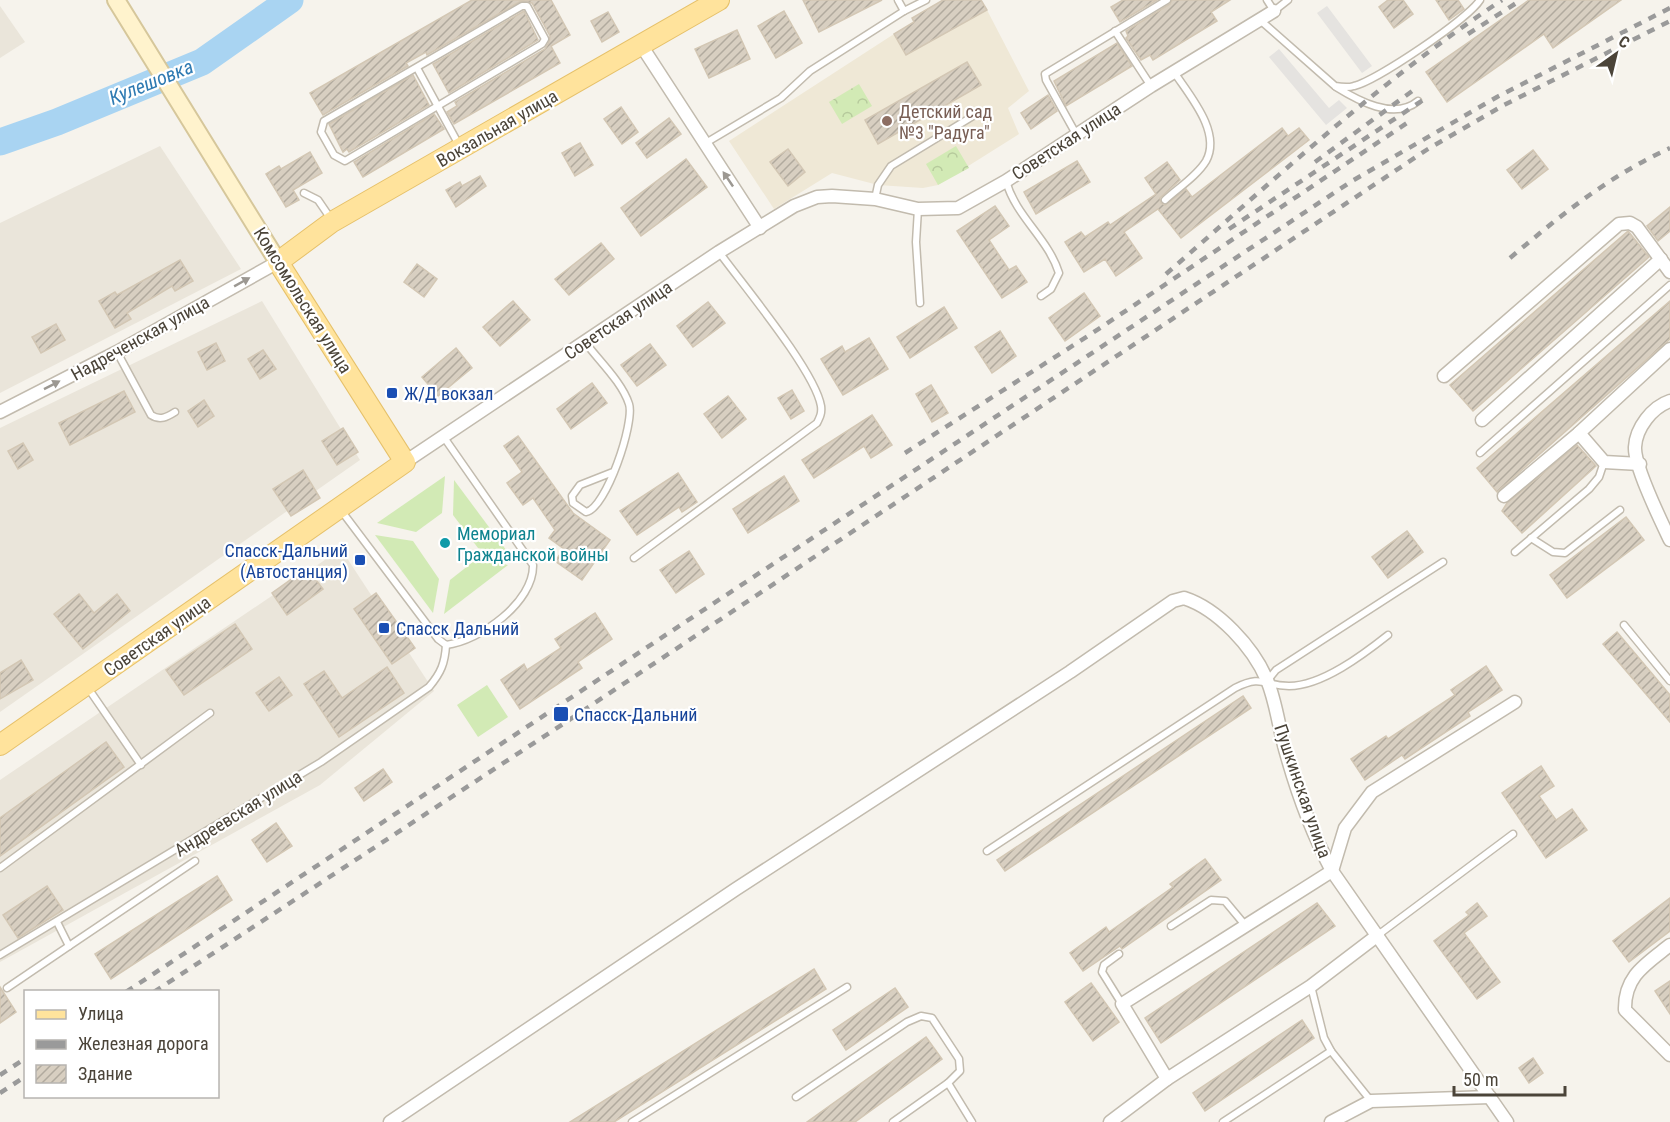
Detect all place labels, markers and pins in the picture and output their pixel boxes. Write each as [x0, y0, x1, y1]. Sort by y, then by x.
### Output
place label: Детский сад №3 "Радуга" [899, 101, 993, 143]
marker: Детский сад №3 "Радуга" [880, 114, 894, 128]
place label: Ж/Д вокзал [404, 383, 494, 404]
marker: Ж/Д вокзал [385, 386, 399, 400]
place label: Мемориал Гражданской войны [457, 523, 609, 565]
marker: Мемориал Гражданской войны [438, 536, 452, 550]
place label: Спасск-Дальний (Автостанция) [224, 540, 348, 583]
marker: Спасск-Дальний (Автостанция) [353, 553, 367, 567]
place label: Спасск Дальний [396, 618, 519, 639]
marker: Спасск Дальний [377, 621, 391, 635]
place label: Спасск-Дальний [574, 704, 698, 725]
marker: Спасск-Дальний [552, 705, 570, 723]

